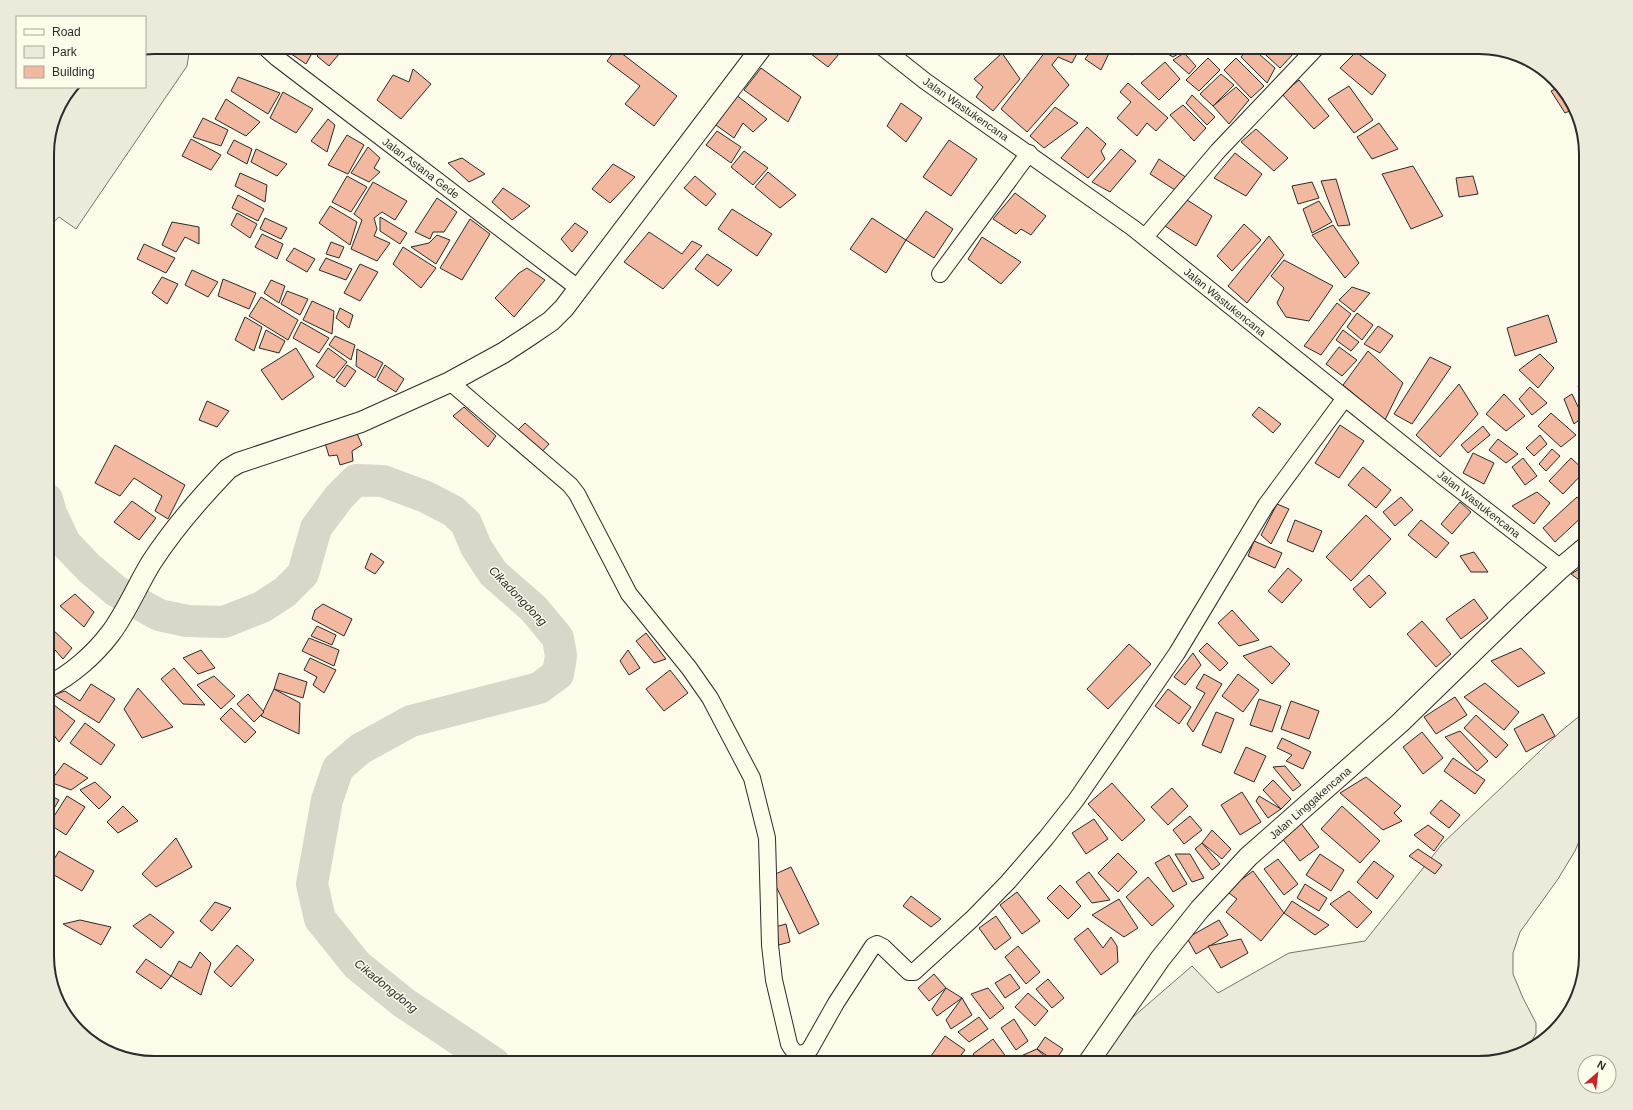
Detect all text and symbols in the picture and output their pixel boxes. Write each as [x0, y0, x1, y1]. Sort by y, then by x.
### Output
legend [16, 16, 146, 88]
text: Road [52, 25, 81, 39]
text: Park [52, 45, 78, 59]
text: Building [52, 65, 95, 79]
street label: Jalan Wastukencana [921, 75, 1012, 144]
street label: Jalan Astana Gede [380, 135, 462, 201]
street label: Jalan Wastukencana [1182, 265, 1269, 339]
street label: Jalan Wastukencana [1435, 468, 1523, 541]
water label: Cikadongdong [486, 563, 550, 629]
street label: Jalan Linggakencana [1267, 764, 1354, 842]
water label: Cikadongdong [352, 956, 421, 1016]
north arrow [1577, 1054, 1617, 1094]
text: N [1595, 1058, 1608, 1072]

